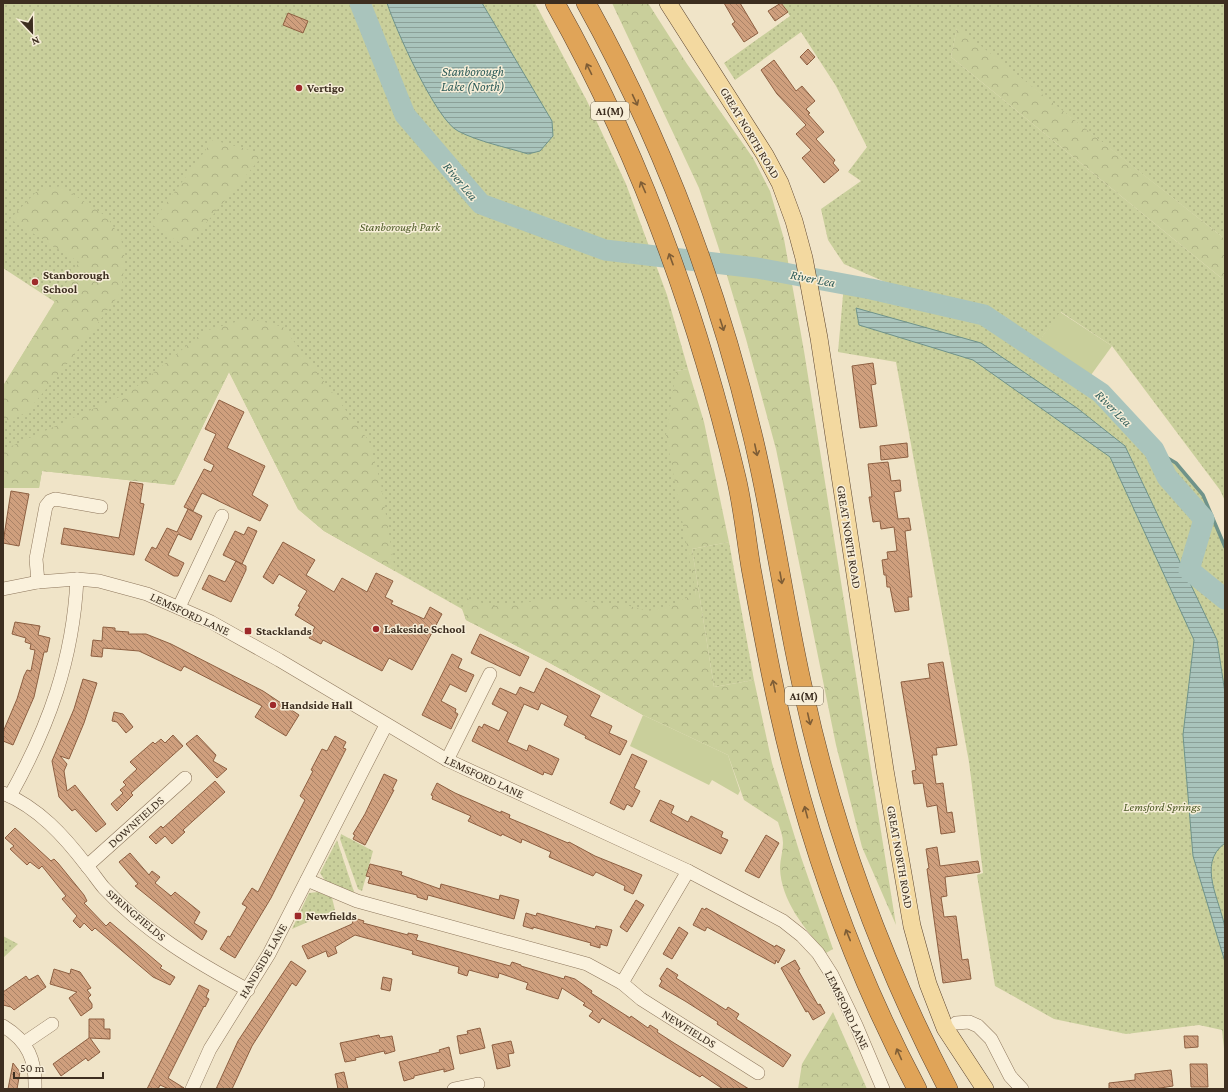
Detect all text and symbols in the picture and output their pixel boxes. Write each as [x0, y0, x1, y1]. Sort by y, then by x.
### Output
north arrow [12, 12, 52, 52]
text: N [30, 34, 41, 48]
one-way arrow [585, 63, 592, 75]
water label: Stanborough Lake (North) [441, 64, 505, 95]
place label: Vertigo [306, 81, 344, 95]
marker: Vertigo [294, 83, 304, 93]
street label: GREAT NORTH ROAD [717, 85, 783, 181]
one-way arrow [632, 94, 639, 106]
road number: A1(M) [591, 102, 629, 120]
water label: River Lea [440, 159, 481, 204]
one-way arrow [639, 181, 646, 193]
park label: Stanborough Park [360, 220, 441, 234]
one-way arrow [666, 254, 674, 266]
water label: River Lea [789, 267, 837, 290]
place label: Stanborough School [43, 268, 109, 296]
marker: Stanborough School [30, 277, 40, 287]
one-way arrow [719, 318, 726, 331]
water label: River Lea [1092, 387, 1135, 430]
one-way arrow [752, 443, 760, 456]
street label: GREAT NORTH ROAD [834, 484, 864, 590]
one-way arrow [778, 571, 786, 584]
street label: LEMSFORD LANE [148, 589, 232, 639]
place label: Lakeside School [384, 622, 466, 636]
place label: Stacklands [256, 624, 312, 638]
marker: Lakeside School [371, 624, 381, 634]
marker: Stacklands [243, 626, 253, 636]
one-way arrow [770, 680, 778, 693]
road number: A1(M) [785, 687, 823, 705]
place label: Handside Hall [281, 698, 353, 712]
marker: Handside Hall [268, 700, 278, 710]
one-way arrow [806, 712, 814, 725]
street label: LEMSFORD LANE [442, 752, 526, 802]
street label: DOWNFIELDS [105, 793, 167, 851]
park label: Lemsford Springs [1124, 800, 1201, 814]
street label: GREAT NORTH ROAD [884, 804, 916, 910]
one-way arrow [802, 806, 809, 819]
street label: SPRINGFIELDS [104, 886, 169, 944]
place label: Newfields [306, 909, 357, 923]
marker: Newfields [293, 911, 303, 921]
street label: HANDSIDE LANE [236, 921, 290, 1001]
one-way arrow [843, 929, 851, 941]
street label: LEMSFORD LANE [822, 968, 872, 1052]
street label: NEWFIELDS [659, 1007, 719, 1051]
one-way arrow [895, 1049, 902, 1061]
scale bar [14, 1054, 103, 1080]
text: 50 m [20, 1061, 45, 1075]

